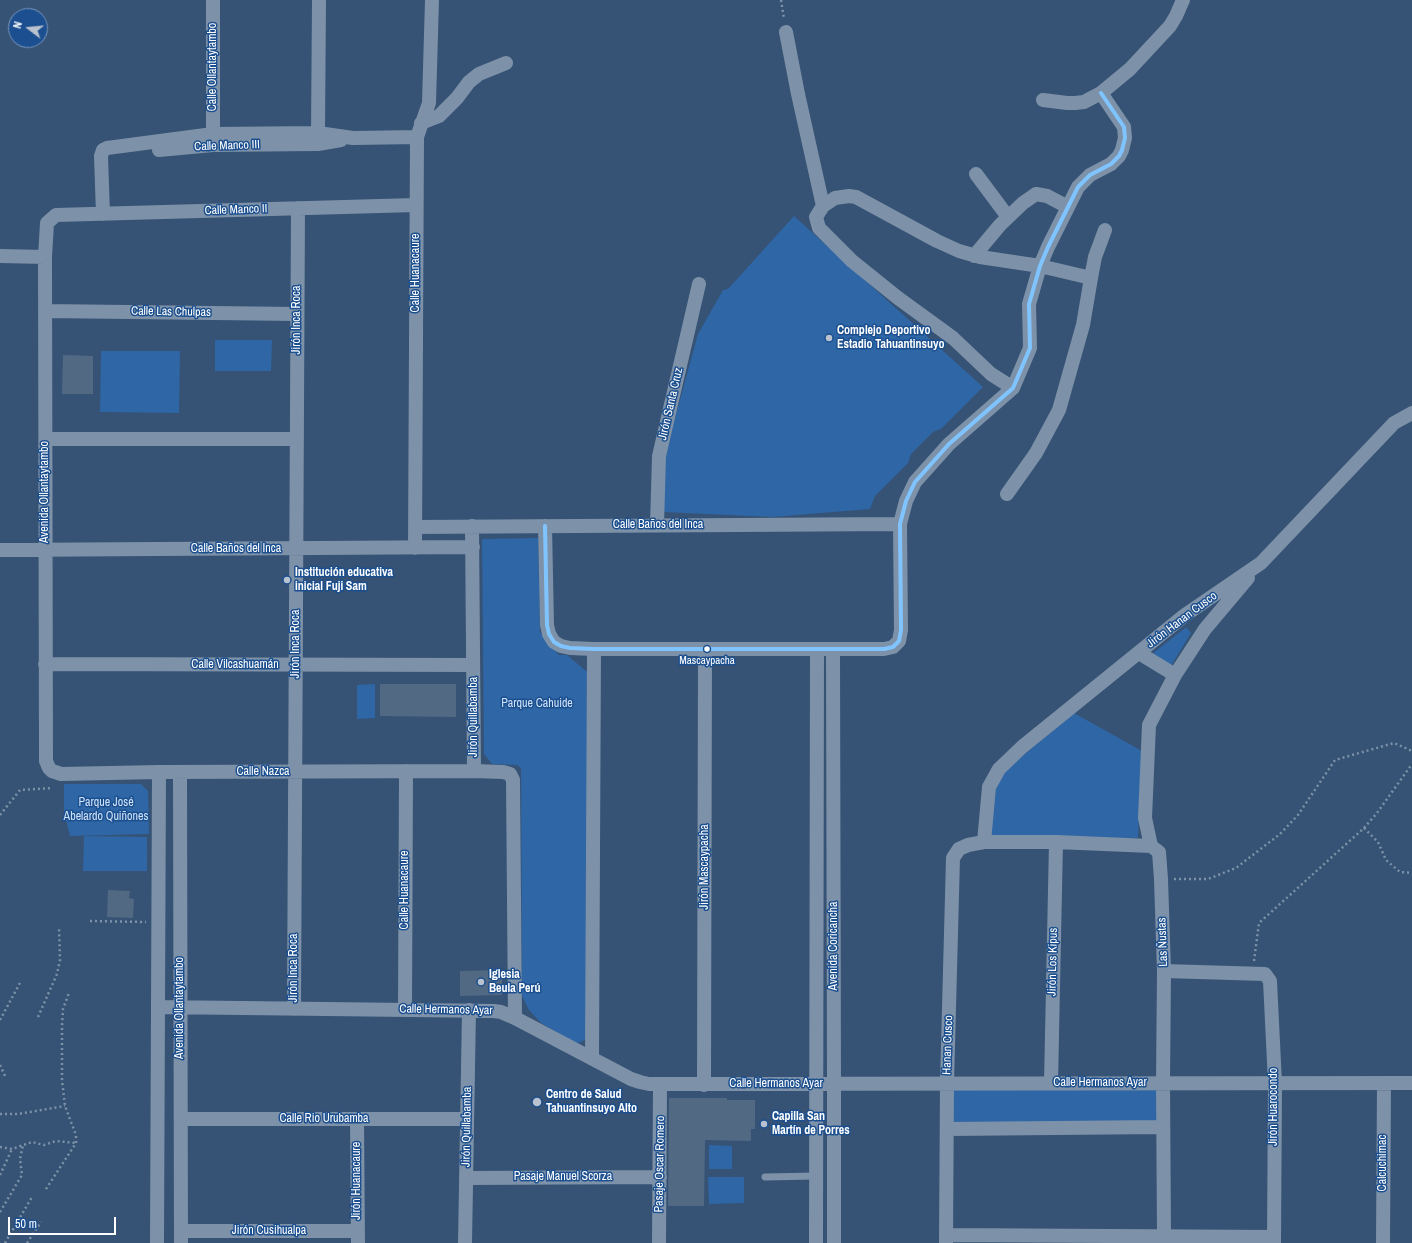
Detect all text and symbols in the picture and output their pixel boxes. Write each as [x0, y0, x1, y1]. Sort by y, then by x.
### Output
north arrow [8, 8, 48, 48]
text: N [10, 20, 25, 30]
street label: Calle Ollantaytambo [206, 23, 220, 111]
street label: Calle Manco III [194, 138, 260, 154]
street label: Calle Manco II [204, 202, 268, 218]
street label: Calle Huanacaure [409, 234, 423, 312]
street label: Jirón Inca Roca [290, 286, 304, 354]
street label: Calle Las Chulpas [131, 304, 211, 320]
place label: Complejo Deportivo Estadio Tahuantinsuyo [837, 324, 945, 352]
marker: Complejo Deportivo Estadio Tahuantinsuyo [824, 333, 834, 343]
street label: Jirón Santa Cruz [656, 366, 686, 442]
street label: Avenida Ollantaytambo [38, 441, 52, 543]
street label: Calle Baños del Inca [613, 518, 703, 532]
street label: Calle Baños del Inca [191, 542, 281, 556]
place label: Institución educativa inicial Fuji Sam [295, 566, 393, 594]
marker: Institución educativa inicial Fuji Sam [282, 575, 292, 585]
street label: Jirón Hanan Cusco [1144, 589, 1220, 651]
street label: Jirón Inca Roca [289, 610, 303, 678]
marker: Mascaypacha [702, 644, 712, 654]
place label: Mascaypacha [679, 654, 735, 668]
street label: Calle Vilcashuamán [191, 658, 279, 672]
street label: Jirón Quillabamba [467, 677, 481, 757]
park label: Parque Cahuide [501, 697, 573, 711]
street label: Calle Nazca [236, 765, 290, 779]
park label: Parque José Abelardo Quiñones [64, 796, 148, 824]
street label: Jirón Mascaypacha [698, 824, 712, 910]
street label: Calle Huanacaure [398, 851, 412, 929]
street label: Avenida Coricancha [827, 902, 841, 990]
street label: Las Ñustas [1155, 917, 1171, 967]
street label: Jirón Los Kipus [1045, 928, 1061, 996]
street label: Jirón Inca Roca [287, 934, 301, 1002]
street label: Avenida Ollantaytambo [173, 957, 187, 1059]
place label: Iglesia Beula Perú [489, 968, 540, 996]
marker: Iglesia Beula Perú [476, 977, 486, 987]
street label: Calle Hermanos Ayar [399, 1002, 493, 1018]
street label: Hanan Cusco [940, 1015, 956, 1075]
street label: Jirón Huarocondo [1267, 1068, 1281, 1146]
street label: Calle Hermanos Ayar [1053, 1076, 1147, 1090]
street label: Calle Hermanos Ayar [729, 1077, 823, 1091]
street label: Jirón Quillabamba [459, 1087, 475, 1167]
place label: Centro de Salud Tahuantinsuyo Alto [546, 1088, 637, 1116]
marker: Centro de Salud Tahuantinsuyo Alto [531, 1096, 543, 1108]
place label: Capilla San Martín de Porres [772, 1110, 850, 1138]
street label: Calle Rio Urubamba [279, 1112, 369, 1126]
street label: Pasaje Oscar Romero [652, 1115, 668, 1213]
marker: Capilla San Martín de Porres [759, 1119, 769, 1129]
street label: Calcuchimac [1376, 1135, 1390, 1191]
street label: Jirón Huanacaure [350, 1142, 364, 1220]
street label: Pasaje Manuel Scorza [514, 1170, 612, 1184]
scale bar [10, 1209, 118, 1235]
text: 50 m [15, 1216, 37, 1232]
street label: Jirón Cusihualpa [232, 1224, 306, 1238]

